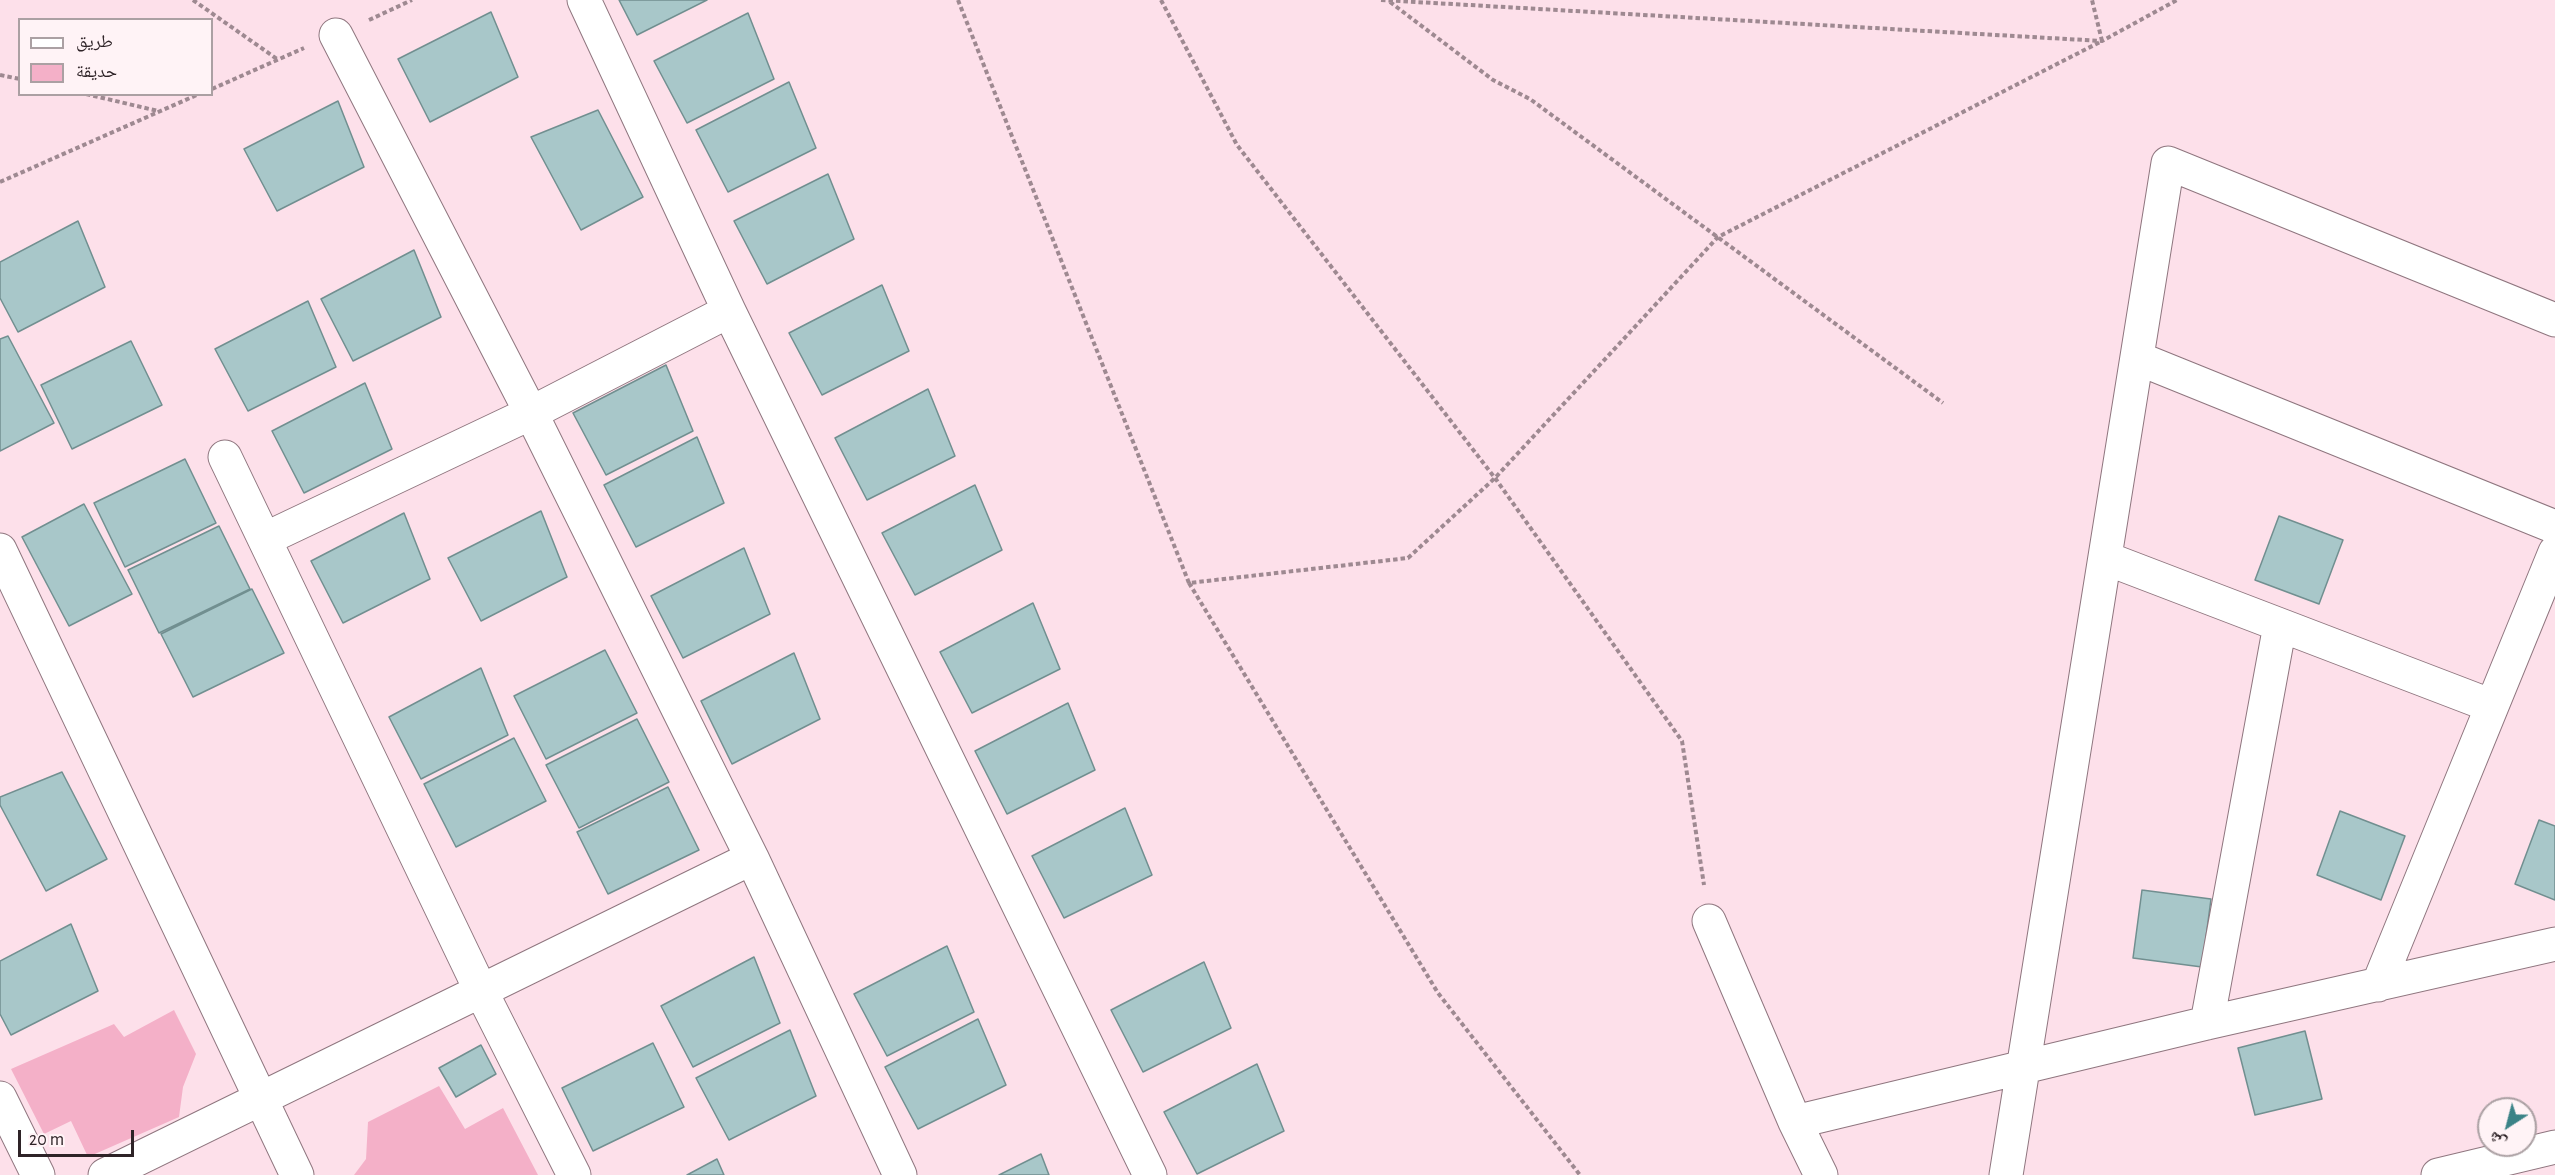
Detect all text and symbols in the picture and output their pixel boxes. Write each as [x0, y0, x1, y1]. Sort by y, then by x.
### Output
legend [18, 18, 213, 96]
text: طريق [76, 33, 113, 51]
text: حديقة [76, 63, 117, 81]
north arrow [2477, 1097, 2537, 1157]
scale bar [21, 1118, 136, 1156]
text: ش [2486, 1128, 2509, 1151]
text: 20 m [29, 1131, 64, 1149]

